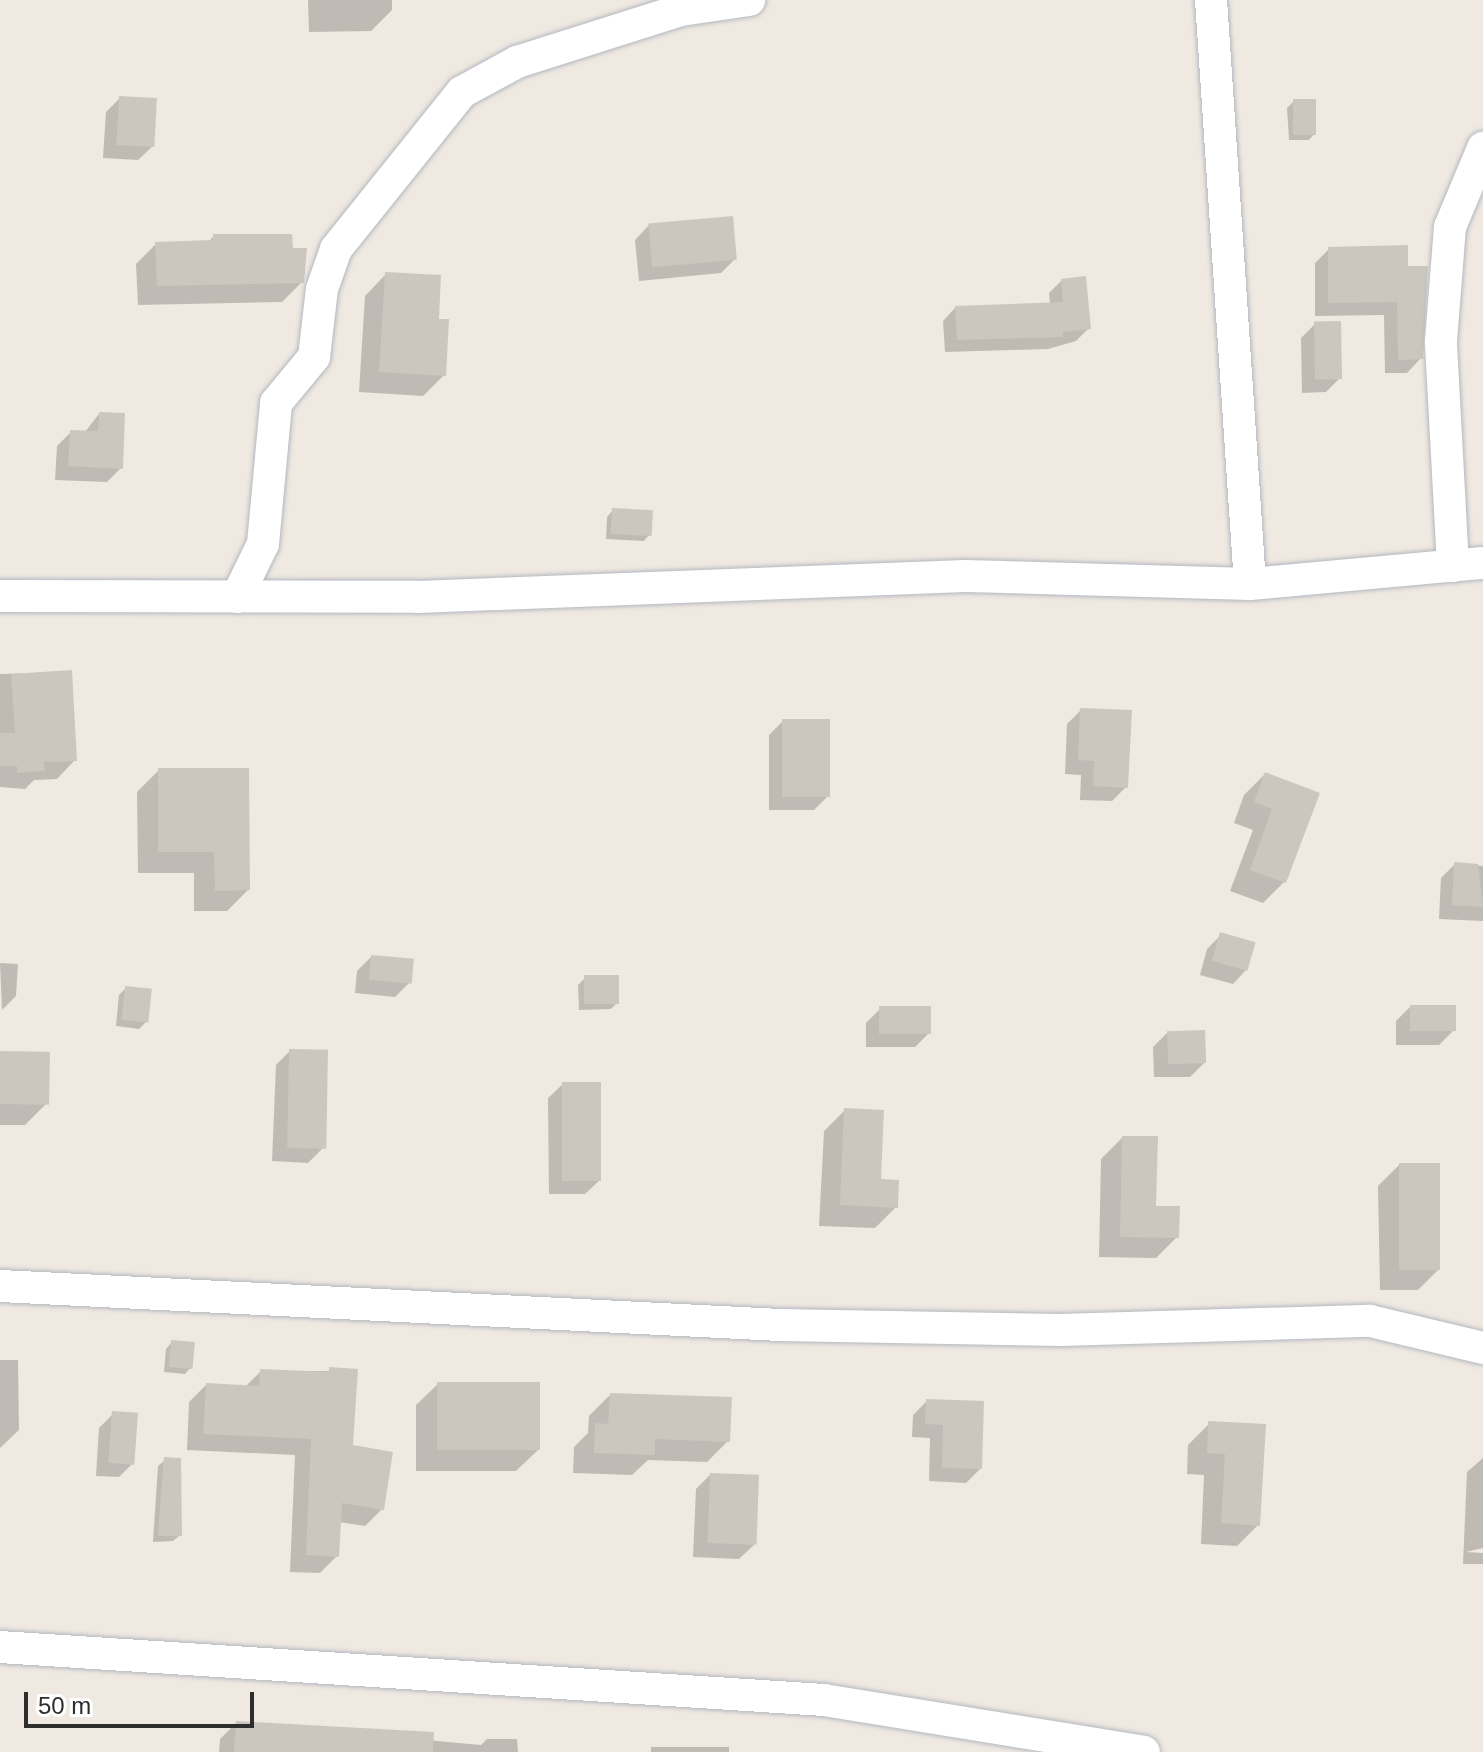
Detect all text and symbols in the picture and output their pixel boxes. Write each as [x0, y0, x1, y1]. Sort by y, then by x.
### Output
scale bar [28, 1676, 258, 1726]
text: 50 m [38, 1692, 91, 1719]

